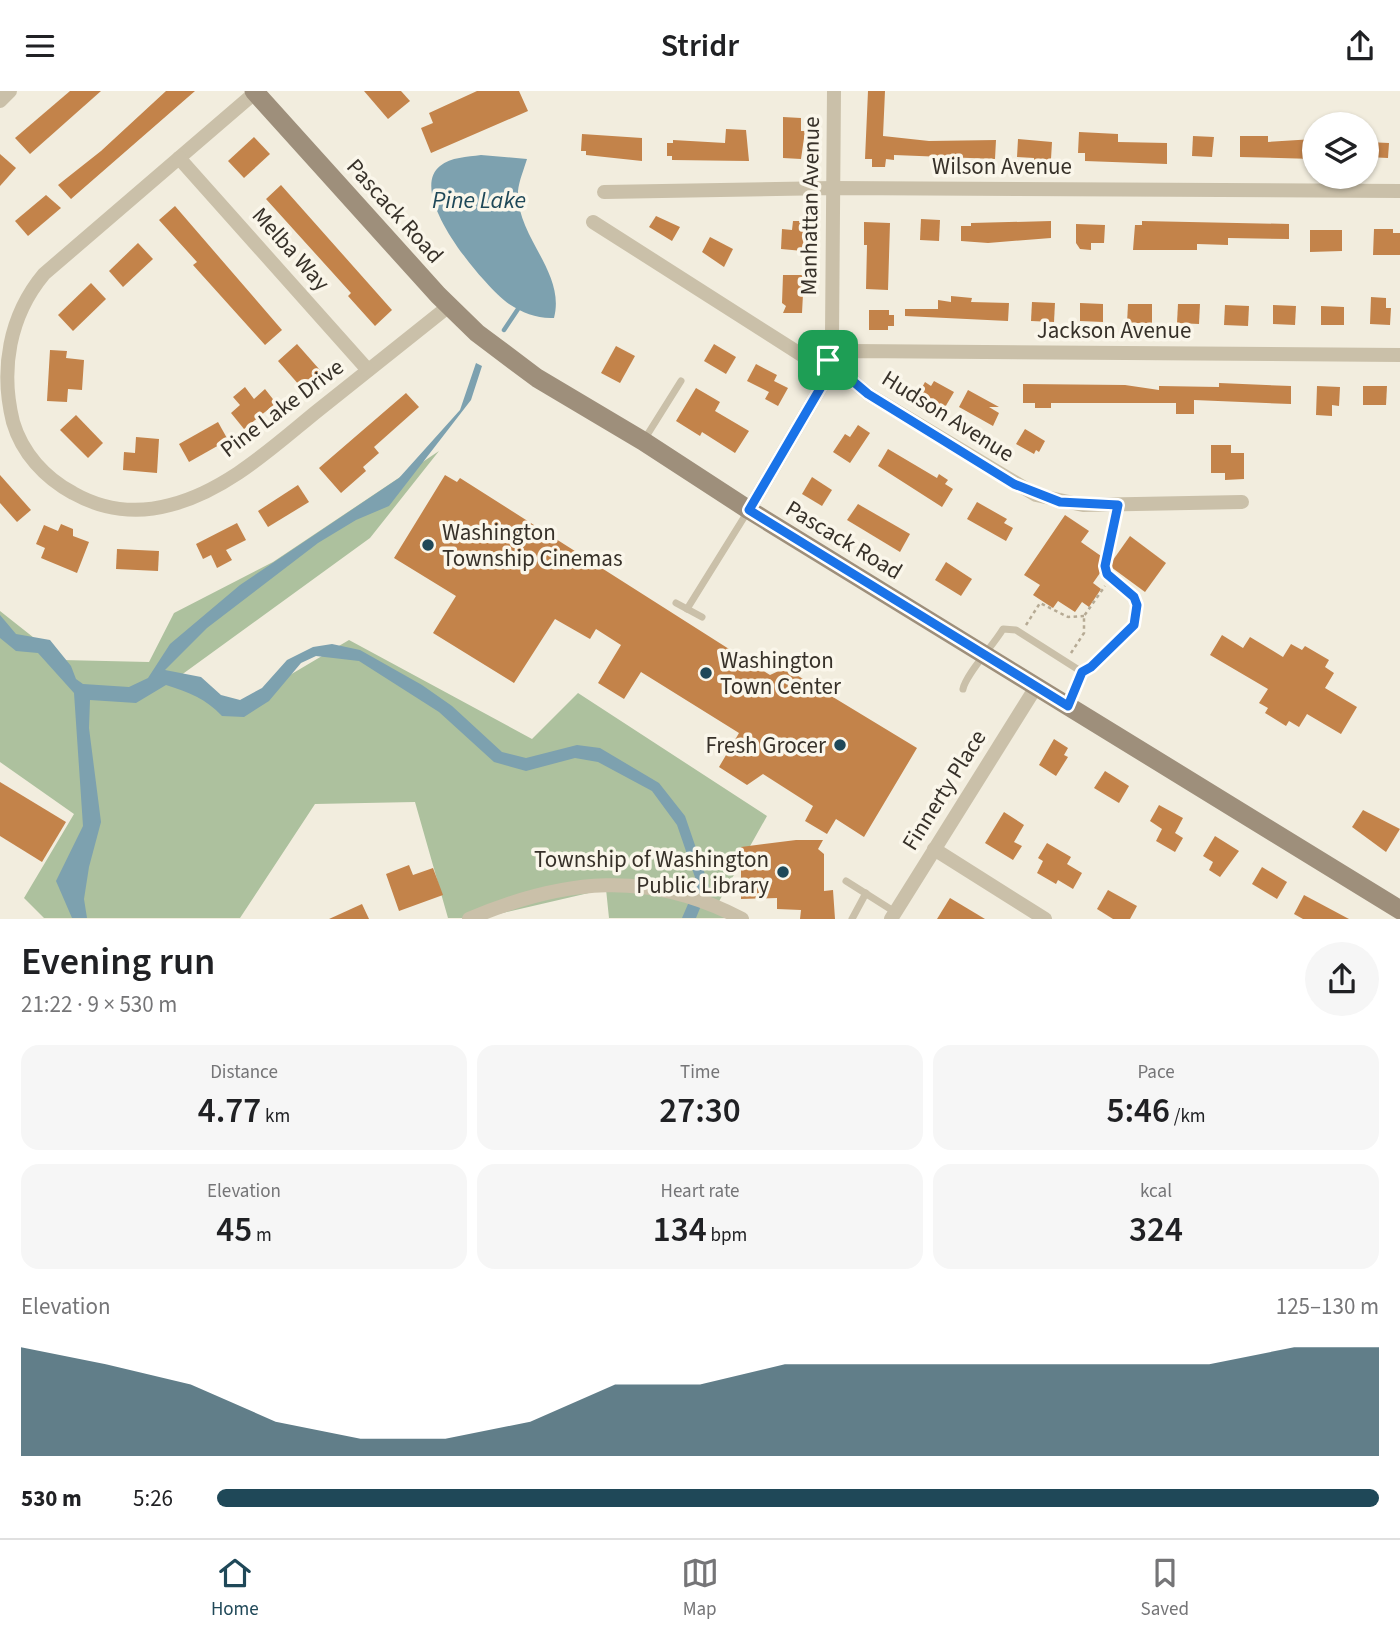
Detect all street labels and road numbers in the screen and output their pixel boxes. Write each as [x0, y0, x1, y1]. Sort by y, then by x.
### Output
street label: Manhattan Avenue [792, 116, 828, 296]
street label: Wilson Avenue [932, 150, 1072, 183]
street label: Pascack Road [339, 151, 451, 271]
street label: Melba Way [244, 200, 338, 298]
street label: Jackson Avenue [1037, 314, 1191, 347]
street label: Pine Lake Drive [213, 351, 351, 465]
street label: Hudson Avenue [875, 362, 1021, 470]
street label: Pascack Road [779, 492, 909, 588]
street label: Finnerty Place [894, 723, 994, 857]

